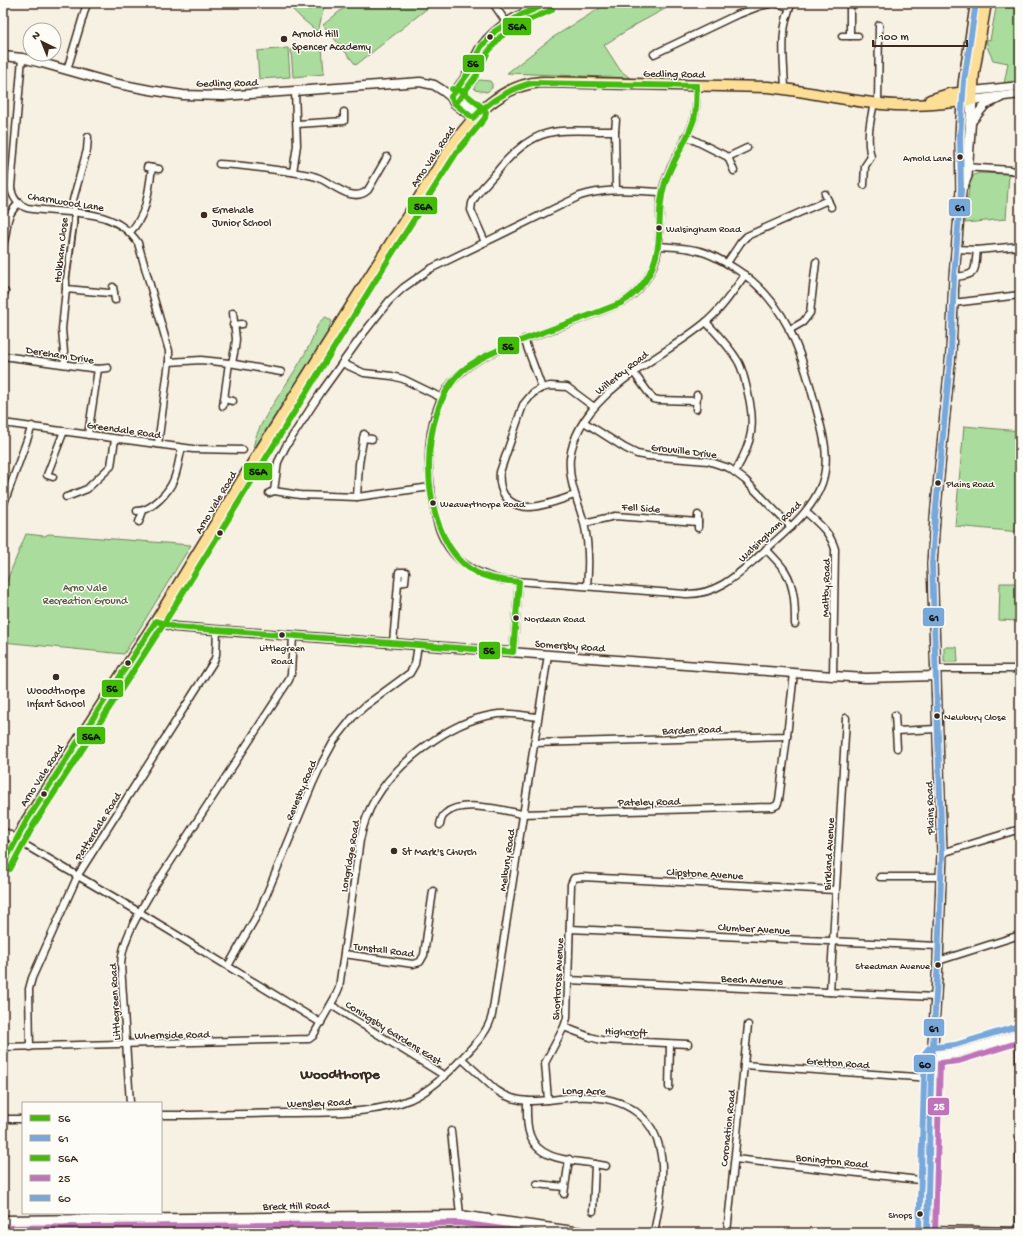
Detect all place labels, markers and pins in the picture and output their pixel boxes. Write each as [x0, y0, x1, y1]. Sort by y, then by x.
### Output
place label: Arnold Hill Spencer Academy [292, 29, 372, 54]
unlabelled marker [485, 32, 495, 42]
marker: Arnold Hill Spencer Academy [279, 34, 289, 44]
marker: Arnold Lane [955, 152, 965, 162]
place label: Arnold Lane [903, 153, 953, 165]
place label: Ernehale Junior School [212, 205, 272, 230]
marker: Ernehale Junior School [199, 210, 209, 220]
marker: Walsingham Road [654, 223, 664, 233]
place label: Walsingham Road [666, 224, 742, 236]
marker: Plains Road [933, 478, 943, 488]
place label: Plains Road [945, 479, 995, 491]
marker: Weaverthorpe Road [428, 498, 438, 508]
place label: Weaverthorpe Road [440, 499, 526, 511]
unlabelled marker [215, 528, 225, 538]
marker: Nordean Road [511, 613, 521, 623]
place label: Nordean Road [524, 614, 586, 626]
marker: Littlegreen Road [277, 630, 287, 640]
place label: Littlegreen Road [259, 643, 305, 668]
unlabelled marker [123, 658, 133, 668]
marker: Woodthorpe Infant School [51, 672, 61, 682]
place label: Woodthorpe Infant School [27, 686, 86, 711]
marker: Newbury Close [932, 711, 942, 721]
place label: Newbury Close [944, 712, 1007, 724]
unlabelled marker [39, 789, 49, 799]
marker: St Mark's Church [389, 846, 399, 856]
place label: St Mark's Church [402, 847, 477, 859]
marker: Steedman Avenue [933, 960, 943, 970]
place label: Steedman Avenue [855, 961, 931, 973]
marker: Shops [915, 1209, 925, 1219]
place label: Shops [888, 1210, 912, 1222]

